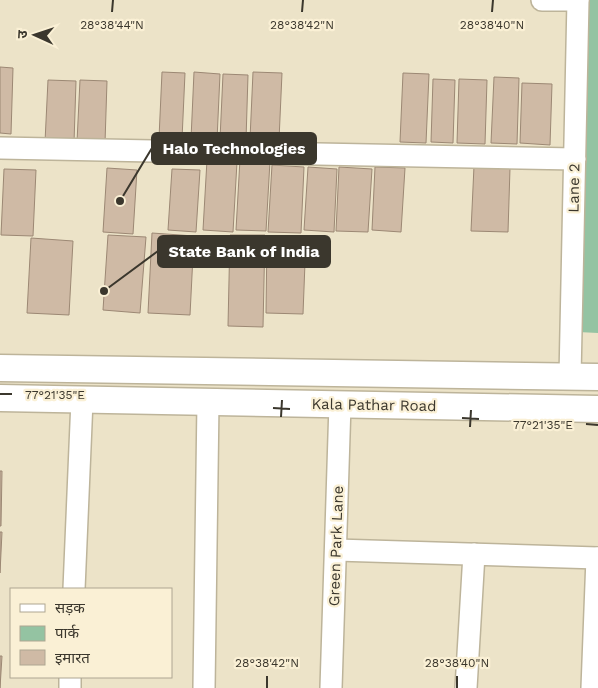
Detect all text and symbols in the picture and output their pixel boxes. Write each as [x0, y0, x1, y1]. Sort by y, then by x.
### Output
north arrow [10, 10, 60, 60]
text: 28°38'44"N [80, 18, 144, 32]
text: 28°38'42"N [270, 18, 334, 32]
text: 28°38'40"N [460, 18, 524, 32]
text: उ [14, 29, 30, 39]
callout: Halo Technologies [152, 133, 316, 164]
text: Halo Technologies [162, 139, 306, 158]
street label: Lane 2 [565, 163, 583, 213]
callout: State Bank of India [158, 236, 330, 267]
text: State Bank of India [168, 242, 320, 261]
text: 77°21'35"E [25, 388, 85, 402]
street label: Kala Pathar Road [311, 395, 437, 415]
text: 77°21'35"E [513, 418, 573, 432]
street label: Green Park Lane [325, 485, 347, 607]
legend [10, 588, 172, 678]
text: सड़क [55, 599, 85, 617]
text: पार्क [55, 624, 79, 642]
text: इमारत [55, 649, 90, 667]
text: 28°38'42"N [235, 656, 299, 670]
text: 28°38'40"N [425, 656, 489, 670]

